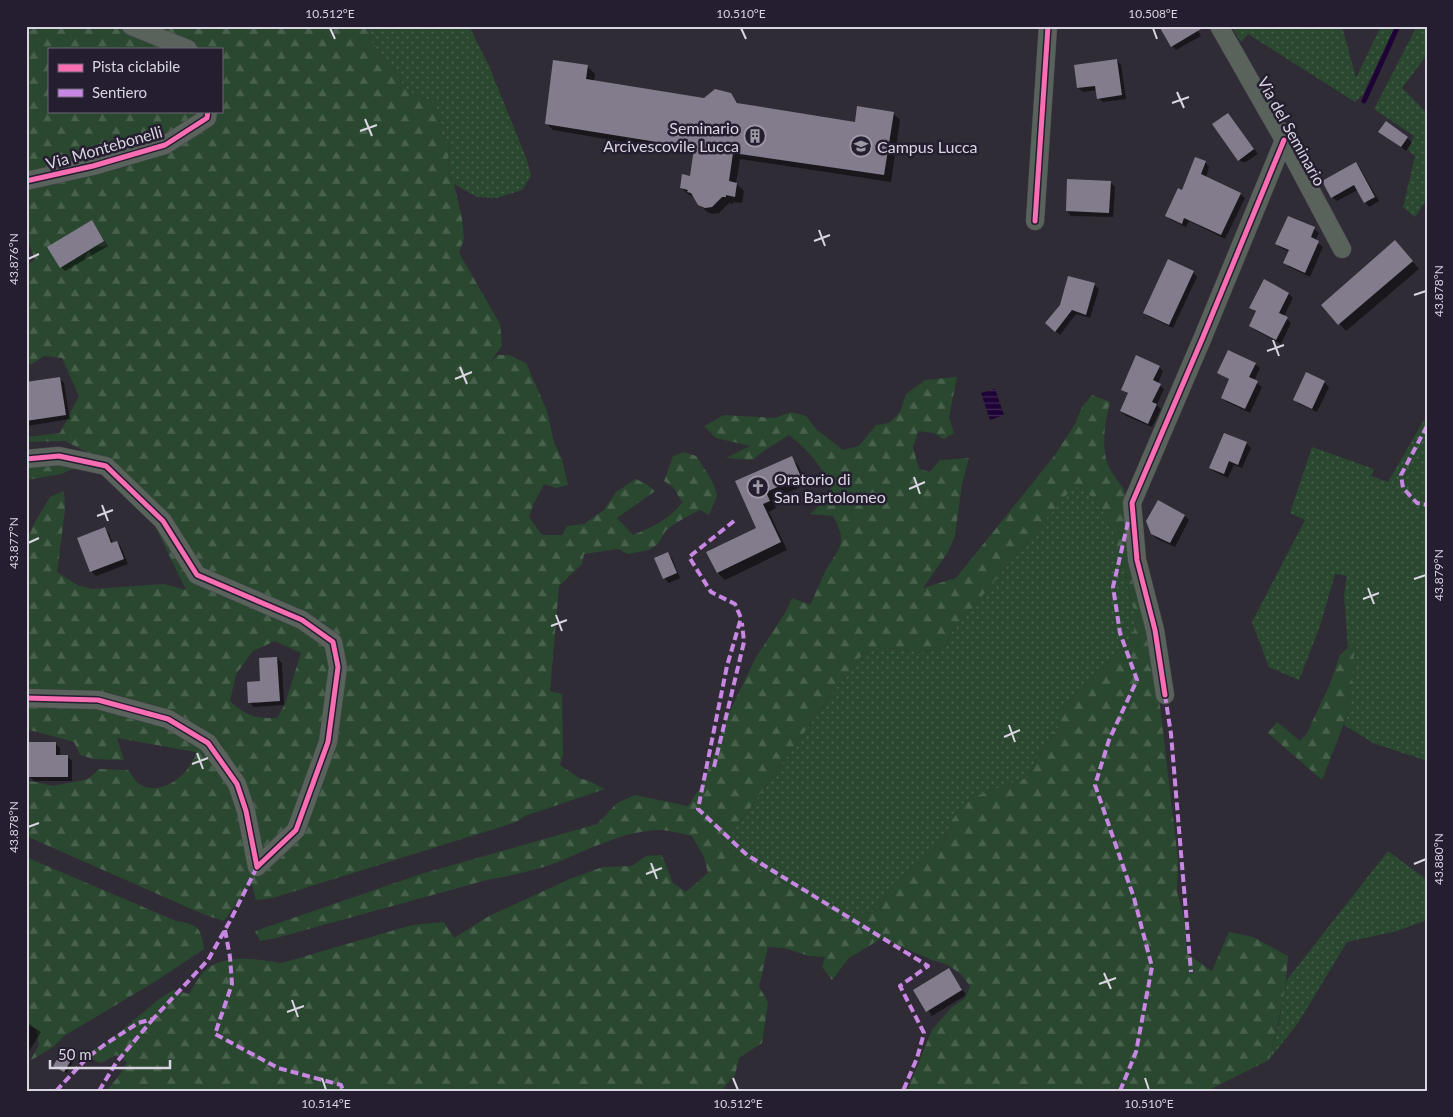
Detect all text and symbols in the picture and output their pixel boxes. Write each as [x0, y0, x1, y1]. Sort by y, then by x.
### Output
text: 10.512°E [305, 6, 355, 21]
text: 10.510°E [716, 6, 766, 21]
text: 10.508°E [1128, 6, 1178, 21]
legend [48, 48, 222, 112]
text: Pista ciclabile [92, 57, 180, 75]
street label: Via del Seminario [1254, 73, 1330, 189]
text: Sentiero [92, 83, 147, 101]
place label: Seminario Arcivescovile Lucca [603, 118, 739, 155]
street label: Via Montebonelli [44, 121, 164, 173]
building icon: Seminario Arcivescovile Lucca [743, 124, 767, 148]
school or university icon: Campus Lucca [849, 134, 873, 158]
place label: Campus Lucca [877, 137, 977, 156]
text: 43.876°N [6, 233, 21, 285]
text: 43.878°N [1431, 265, 1446, 317]
place label: Oratorio di San Bartolomeo [774, 469, 886, 506]
church icon: Oratorio di San Bartolomeo [746, 475, 770, 499]
text: 43.877°N [6, 517, 21, 569]
text: 43.879°N [1431, 549, 1446, 601]
text: 43.878°N [6, 801, 21, 853]
text: 43.880°N [1431, 833, 1446, 885]
scale bar [50, 1037, 170, 1069]
text: 50 m [58, 1045, 92, 1063]
text: 10.514°E [301, 1096, 351, 1111]
text: 10.512°E [713, 1096, 763, 1111]
text: 10.510°E [1124, 1096, 1174, 1111]

